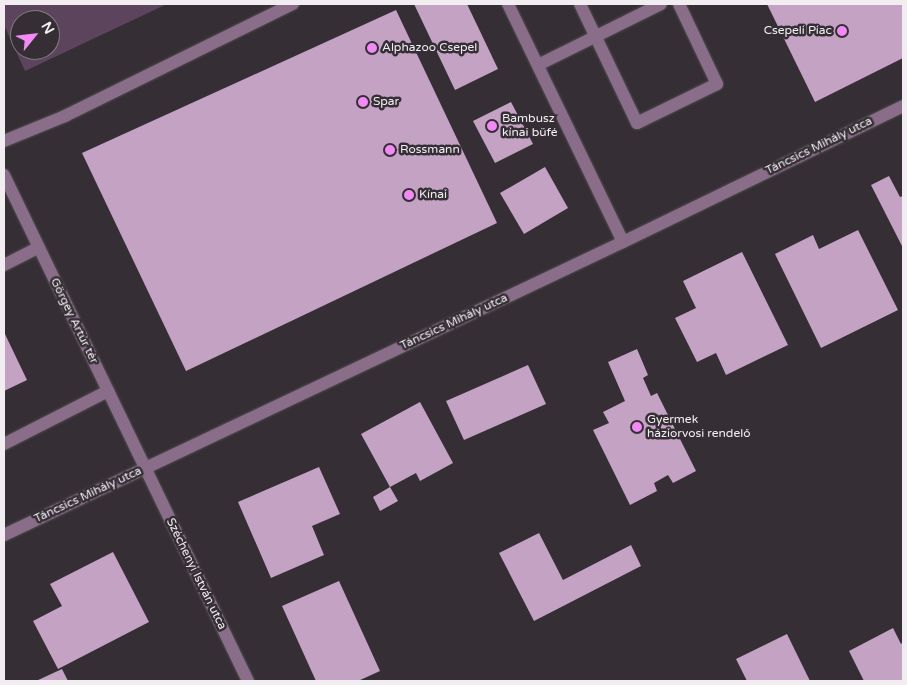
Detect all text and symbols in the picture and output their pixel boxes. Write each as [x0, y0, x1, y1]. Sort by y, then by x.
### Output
north arrow [10, 10, 60, 60]
text: N [38, 19, 58, 37]
place label: Csepeli Piac [764, 24, 832, 38]
marker: Csepeli Piac [836, 25, 848, 37]
place label: Alphazoo Csepel [382, 41, 477, 55]
marker: Alphazoo Csepel [366, 42, 378, 54]
place label: Spar [373, 95, 399, 109]
marker: Spar [357, 96, 369, 108]
place label: Bambusz kínai büfé [502, 112, 558, 140]
street label: Táncsics Mihály utca [763, 114, 875, 178]
marker: Bambusz kínai büfé [486, 120, 498, 132]
place label: Rossmann [400, 143, 460, 157]
marker: Rossmann [384, 144, 396, 156]
place label: Kínai [419, 188, 447, 202]
marker: Kínai [403, 189, 415, 201]
street label: Görgey Artúr tér [47, 276, 101, 366]
street label: Táncsics Mihály utca [398, 291, 510, 353]
place label: Gyermek háziorvosi rendelő [647, 413, 751, 441]
marker: Gyermek háziorvosi rendelő [631, 421, 643, 433]
street label: Táncsics Mihály utca [32, 464, 144, 526]
street label: Széchenyi István utca [163, 516, 229, 632]

